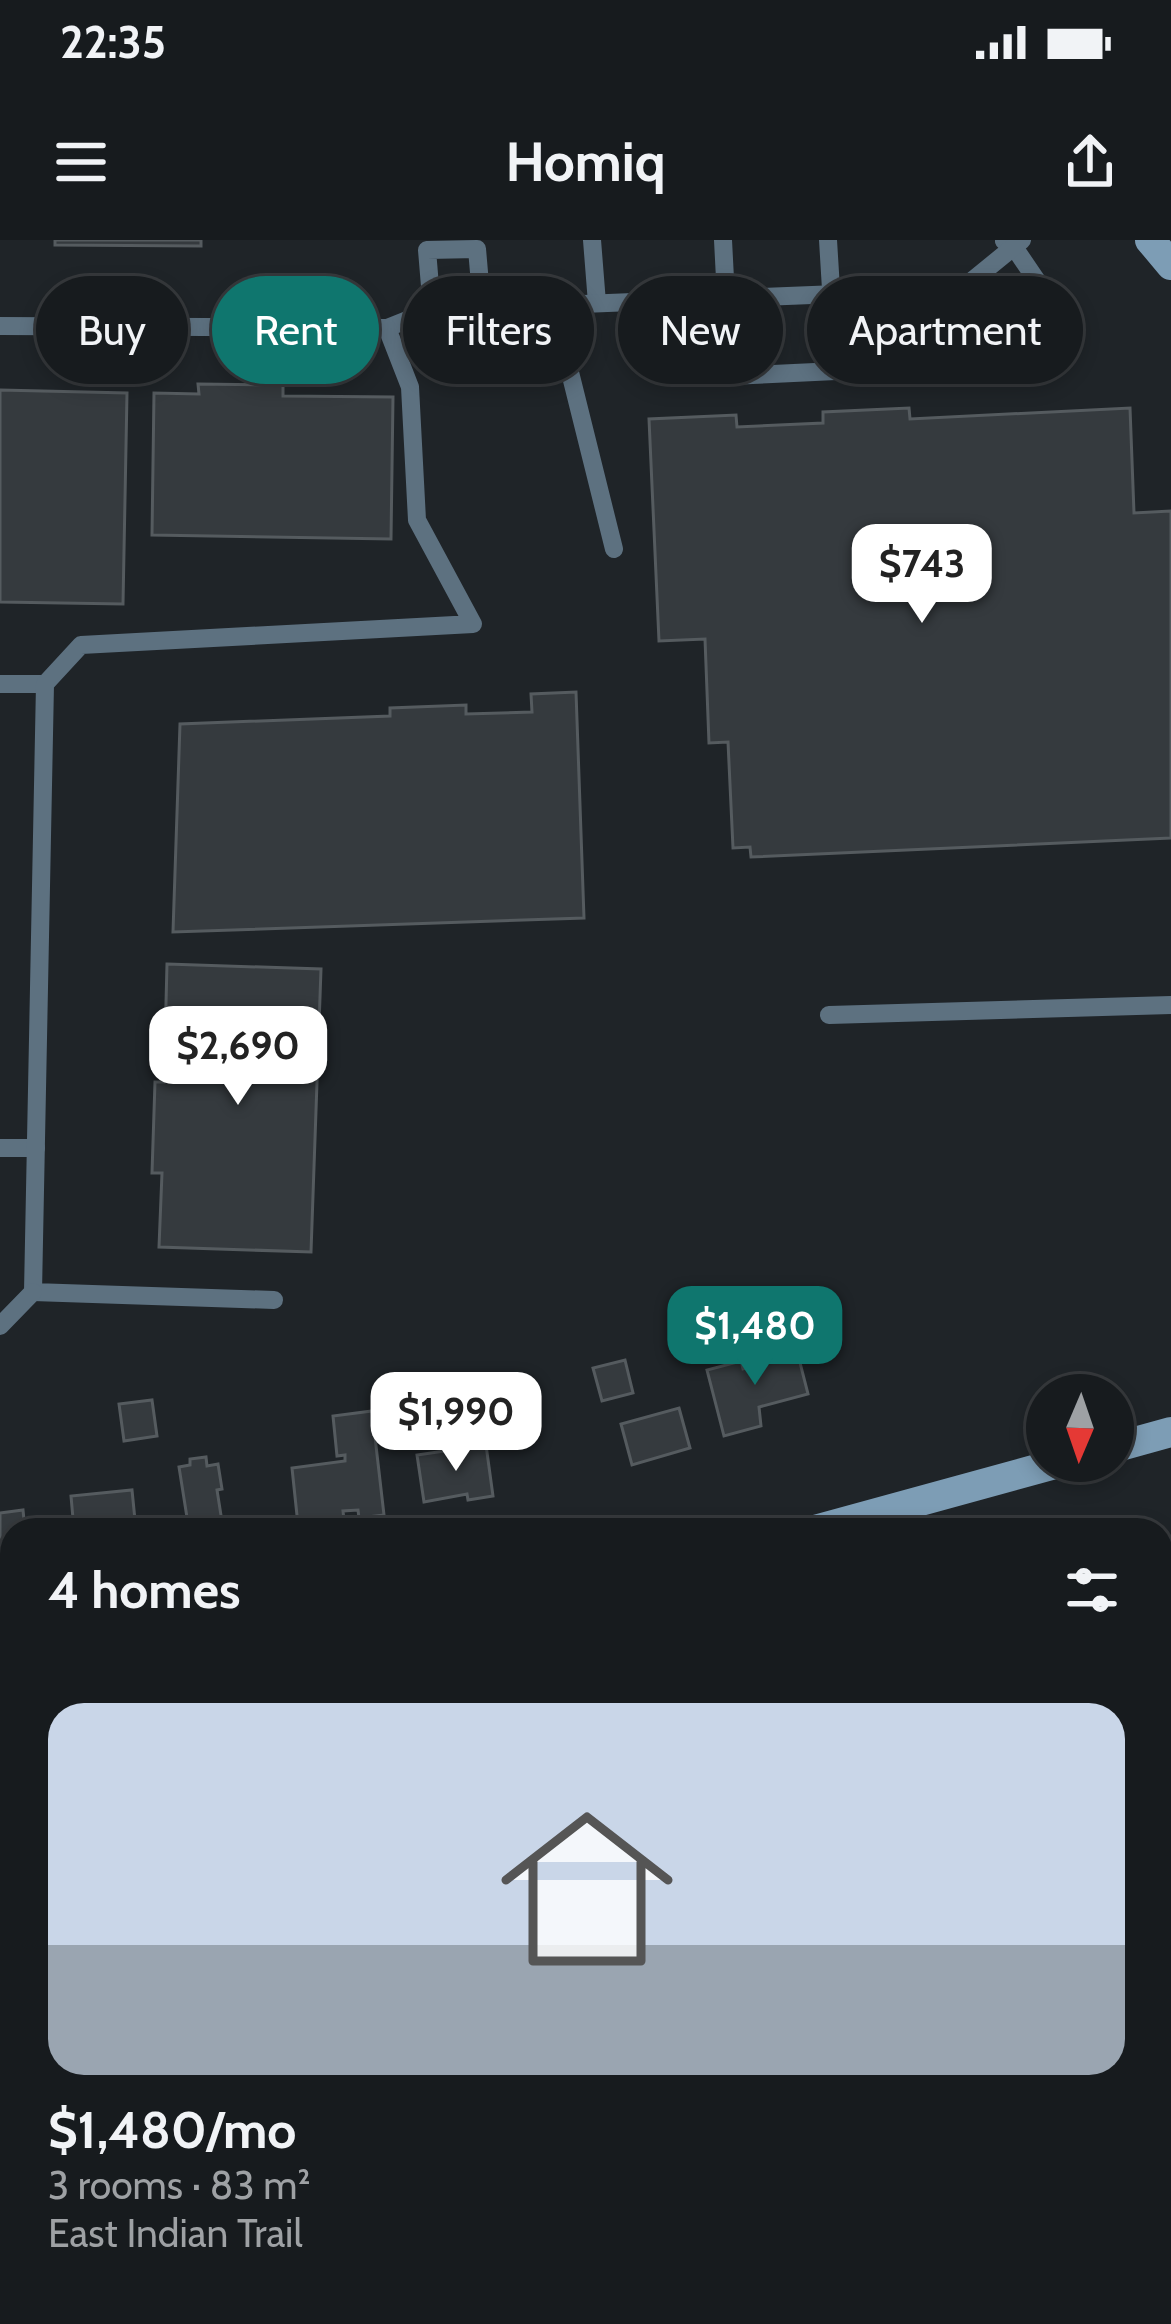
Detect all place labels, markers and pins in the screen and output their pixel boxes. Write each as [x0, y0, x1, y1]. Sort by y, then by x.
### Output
pin: $743 [851, 524, 993, 626]
pin: $2,690 [140, 1006, 336, 1108]
pin: $1,480 [657, 1286, 853, 1388]
pin: $1,990 [358, 1372, 554, 1474]

